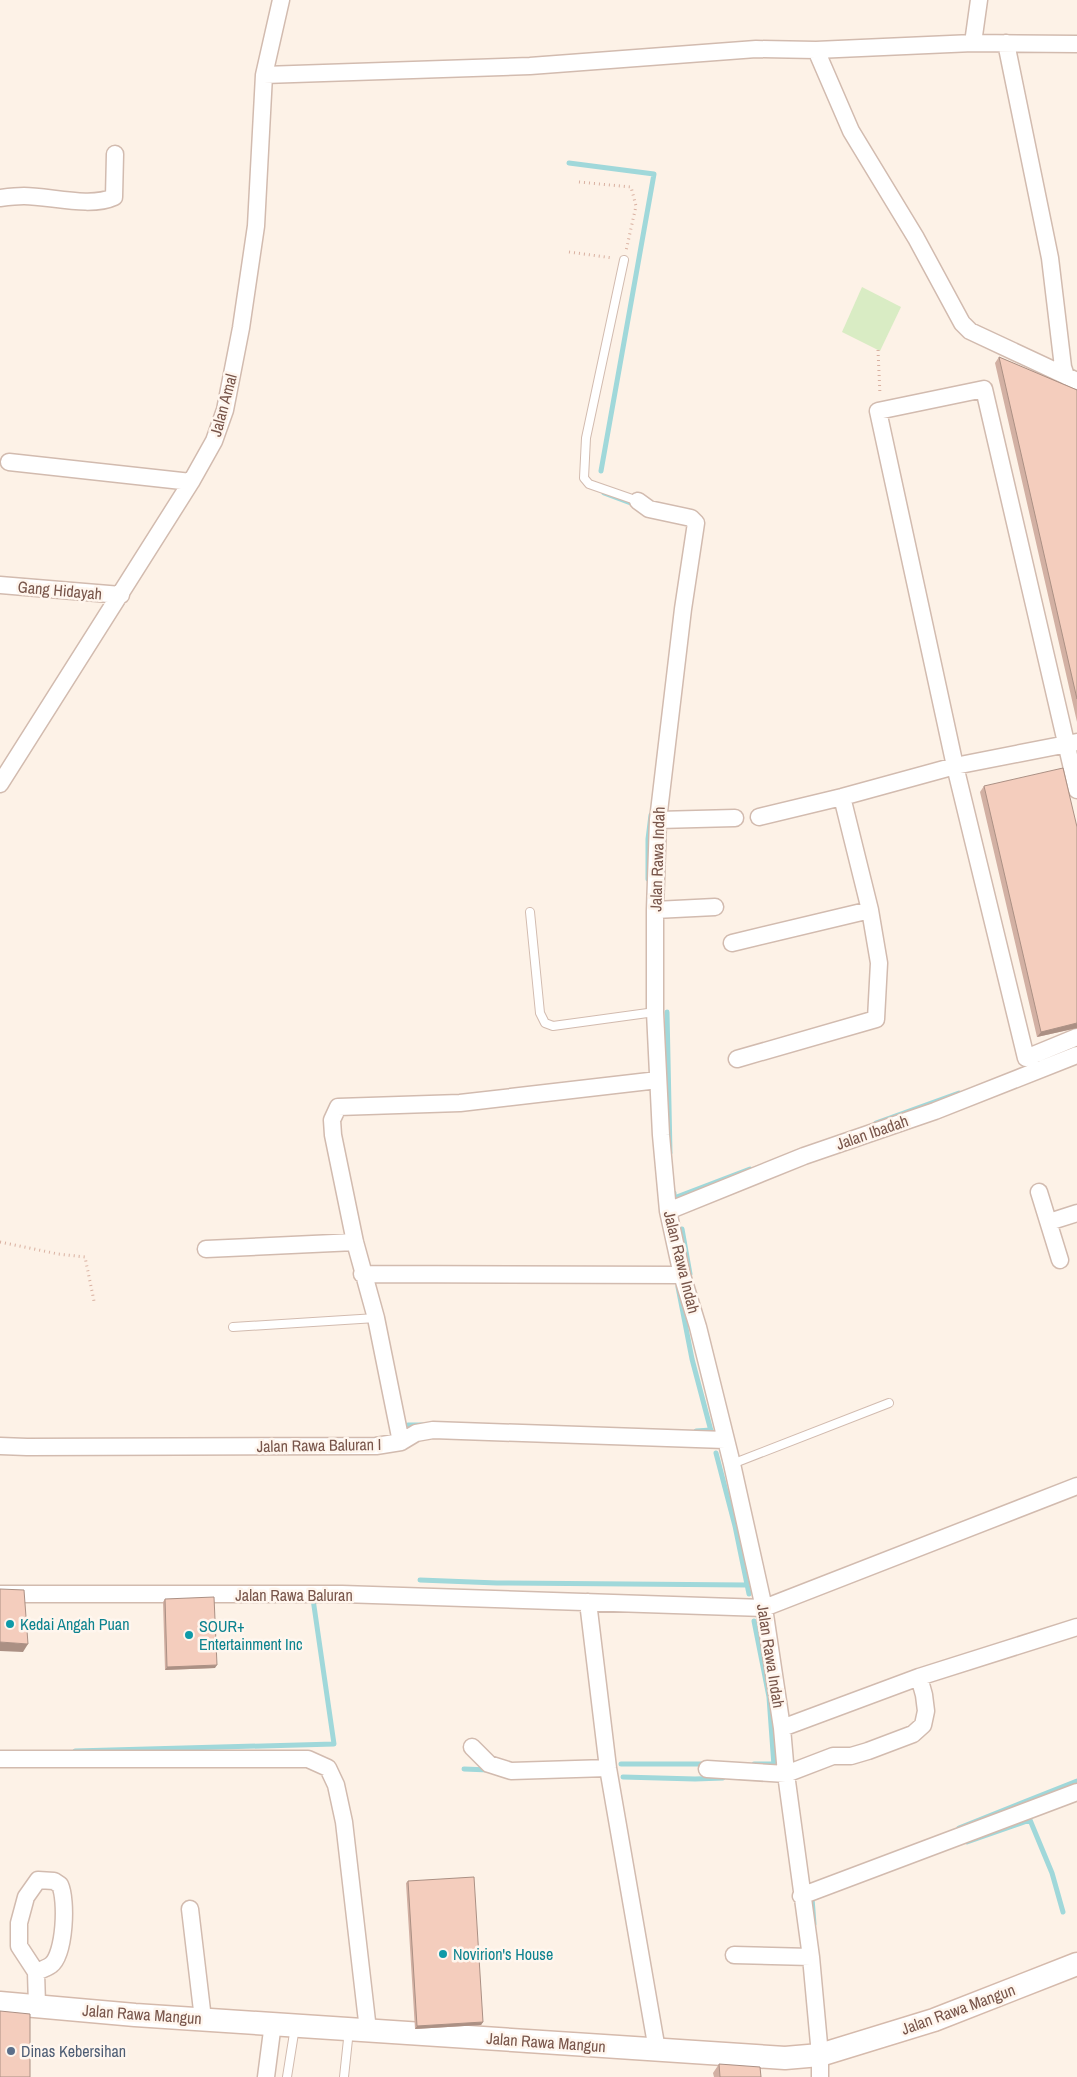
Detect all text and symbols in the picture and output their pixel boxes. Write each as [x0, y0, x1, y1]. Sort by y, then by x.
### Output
street label: Jalan Amal [204, 371, 242, 439]
street label: Gang Hidayah [17, 575, 103, 605]
street label: Jalan Rawa Indah [644, 806, 670, 912]
street label: Jalan Ibadah [833, 1109, 911, 1155]
street label: Jalan Rawa Indah [659, 1208, 705, 1316]
street label: Jalan Rawa Baluran I [256, 1433, 382, 1457]
street label: Jalan Rawa Baluran [235, 1584, 353, 1606]
street label: Jalan Rawa Indah [752, 1602, 790, 1710]
place label: Kedai Angah Puan [20, 1613, 129, 1635]
place label: SOUR+ Entertainment Inc [199, 1615, 303, 1655]
marker: Kedai Angah Puan [4, 1618, 16, 1630]
marker: SOUR+ Entertainment Inc [183, 1629, 195, 1641]
place label: Novirion's House [453, 1943, 553, 1965]
marker: Novirion's House [437, 1948, 449, 1960]
street label: Jalan Rawa Mangun [898, 1978, 1018, 2040]
street label: Jalan Rawa Mangun [82, 1999, 202, 2029]
street label: Jalan Rawa Mangun [486, 2027, 606, 2057]
place label: Dinas Kebersihan [21, 2040, 126, 2062]
marker: Dinas Kebersihan [5, 2045, 17, 2057]

